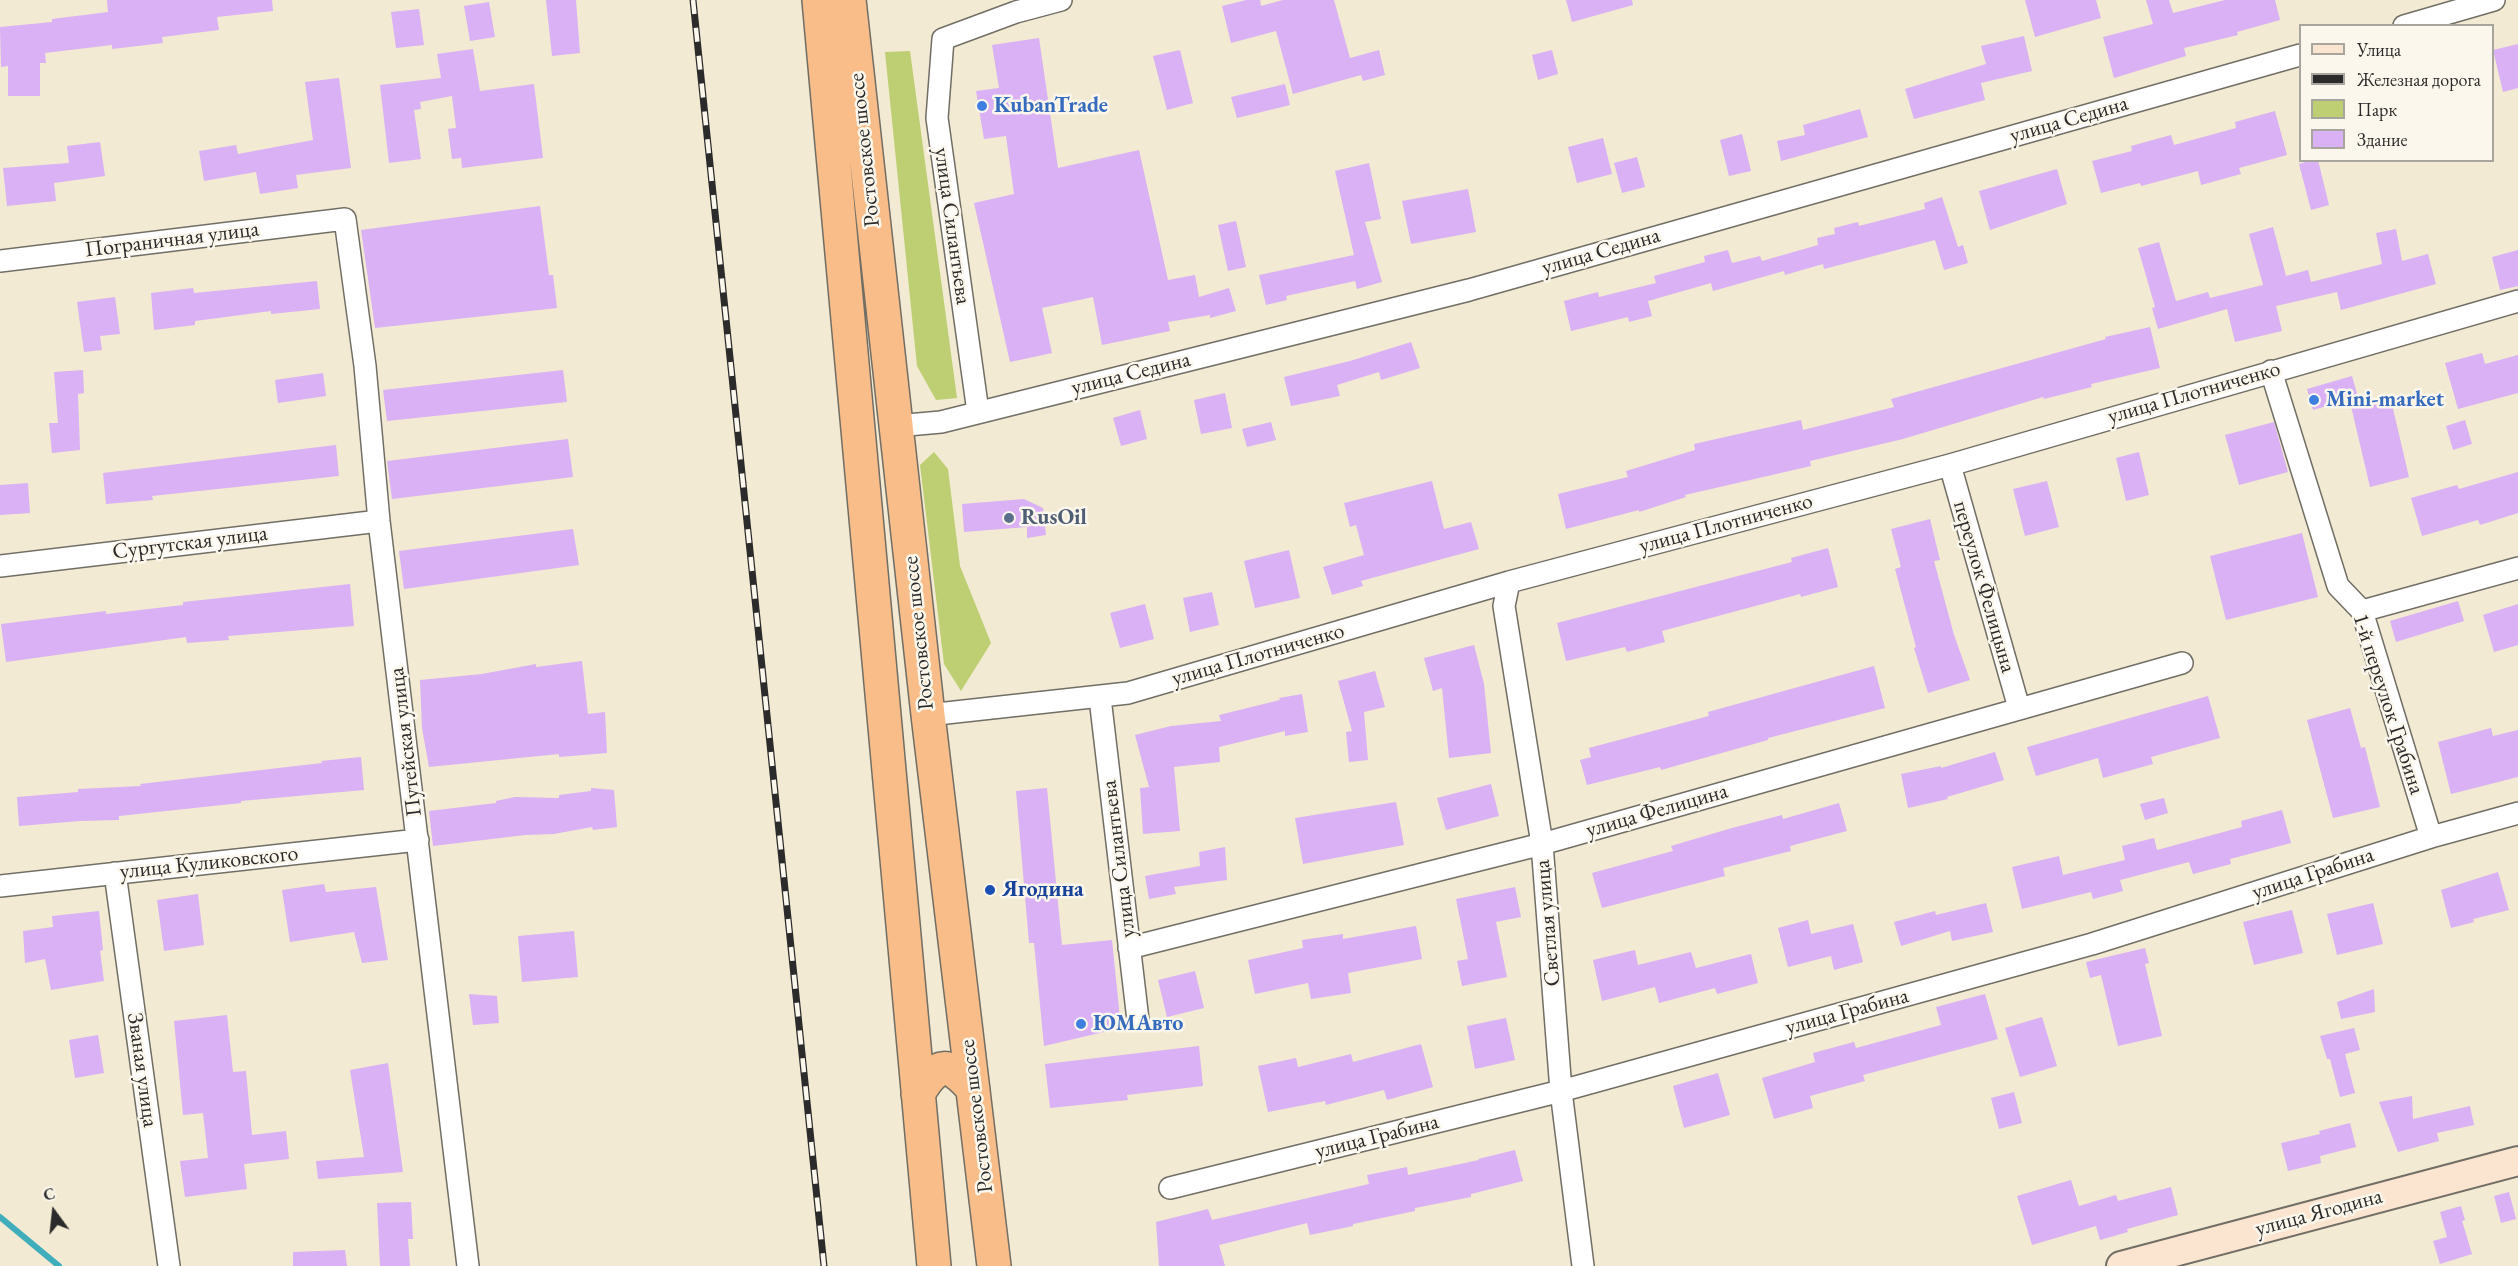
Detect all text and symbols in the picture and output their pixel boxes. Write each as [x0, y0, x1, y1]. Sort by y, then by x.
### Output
legend [2299, 24, 2494, 162]
text: Улица [2357, 38, 2401, 61]
text: Железная дорога [2357, 68, 2481, 91]
street label: Ростовское шоссе [844, 72, 886, 228]
street label: улица Седина [2007, 91, 2131, 149]
place label: KubanTrade [994, 93, 1108, 119]
text: Парк [2357, 98, 2397, 121]
marker: KubanTrade [975, 99, 989, 113]
text: Здание [2357, 128, 2407, 151]
street label: улица Силантьева [928, 146, 976, 306]
street label: Пограничная улица [83, 216, 261, 264]
street label: улица Седина [1539, 223, 1663, 281]
street label: улица Седина [1069, 346, 1193, 402]
street label: улица Плотниченко [2105, 356, 2283, 430]
place label: Mini-market [2326, 387, 2444, 413]
marker: Mini-market [2307, 393, 2321, 407]
street label: улица Плотниченко [1636, 488, 1816, 560]
street label: переулок Фелицына [1947, 498, 2021, 676]
place label: RusOil [1021, 505, 1087, 531]
marker: RusOil [1002, 511, 1016, 525]
street label: Сургутская улица [111, 520, 269, 566]
street label: Ростовское шоссе [898, 555, 940, 711]
street label: 1-й переулок Грабина [2346, 610, 2430, 798]
street label: улица Плотниченко [1169, 618, 1347, 692]
street label: Путейская улица [384, 666, 428, 818]
street label: улица Фелицина [1583, 778, 1731, 844]
street label: улица Силантьева [1096, 779, 1142, 939]
street label: улица Куликовского [118, 841, 300, 885]
street label: улица Грабина [2249, 842, 2377, 906]
street label: Светлая улица [1529, 859, 1567, 987]
place label: Ягодина [1002, 877, 1084, 903]
marker: Ягодина [983, 883, 997, 897]
street label: улица Грабина [1782, 983, 1912, 1041]
street label: Званая улица [121, 1011, 163, 1129]
place label: ЮМАвто [1093, 1011, 1183, 1037]
marker: ЮМАвто [1074, 1017, 1088, 1031]
street label: Ростовское шоссе [954, 1038, 1000, 1194]
street label: улица Грабина [1312, 1109, 1442, 1165]
north arrow [24, 1182, 84, 1242]
text: С [41, 1183, 57, 1206]
street label: улица Ягодина [2253, 1183, 2385, 1243]

